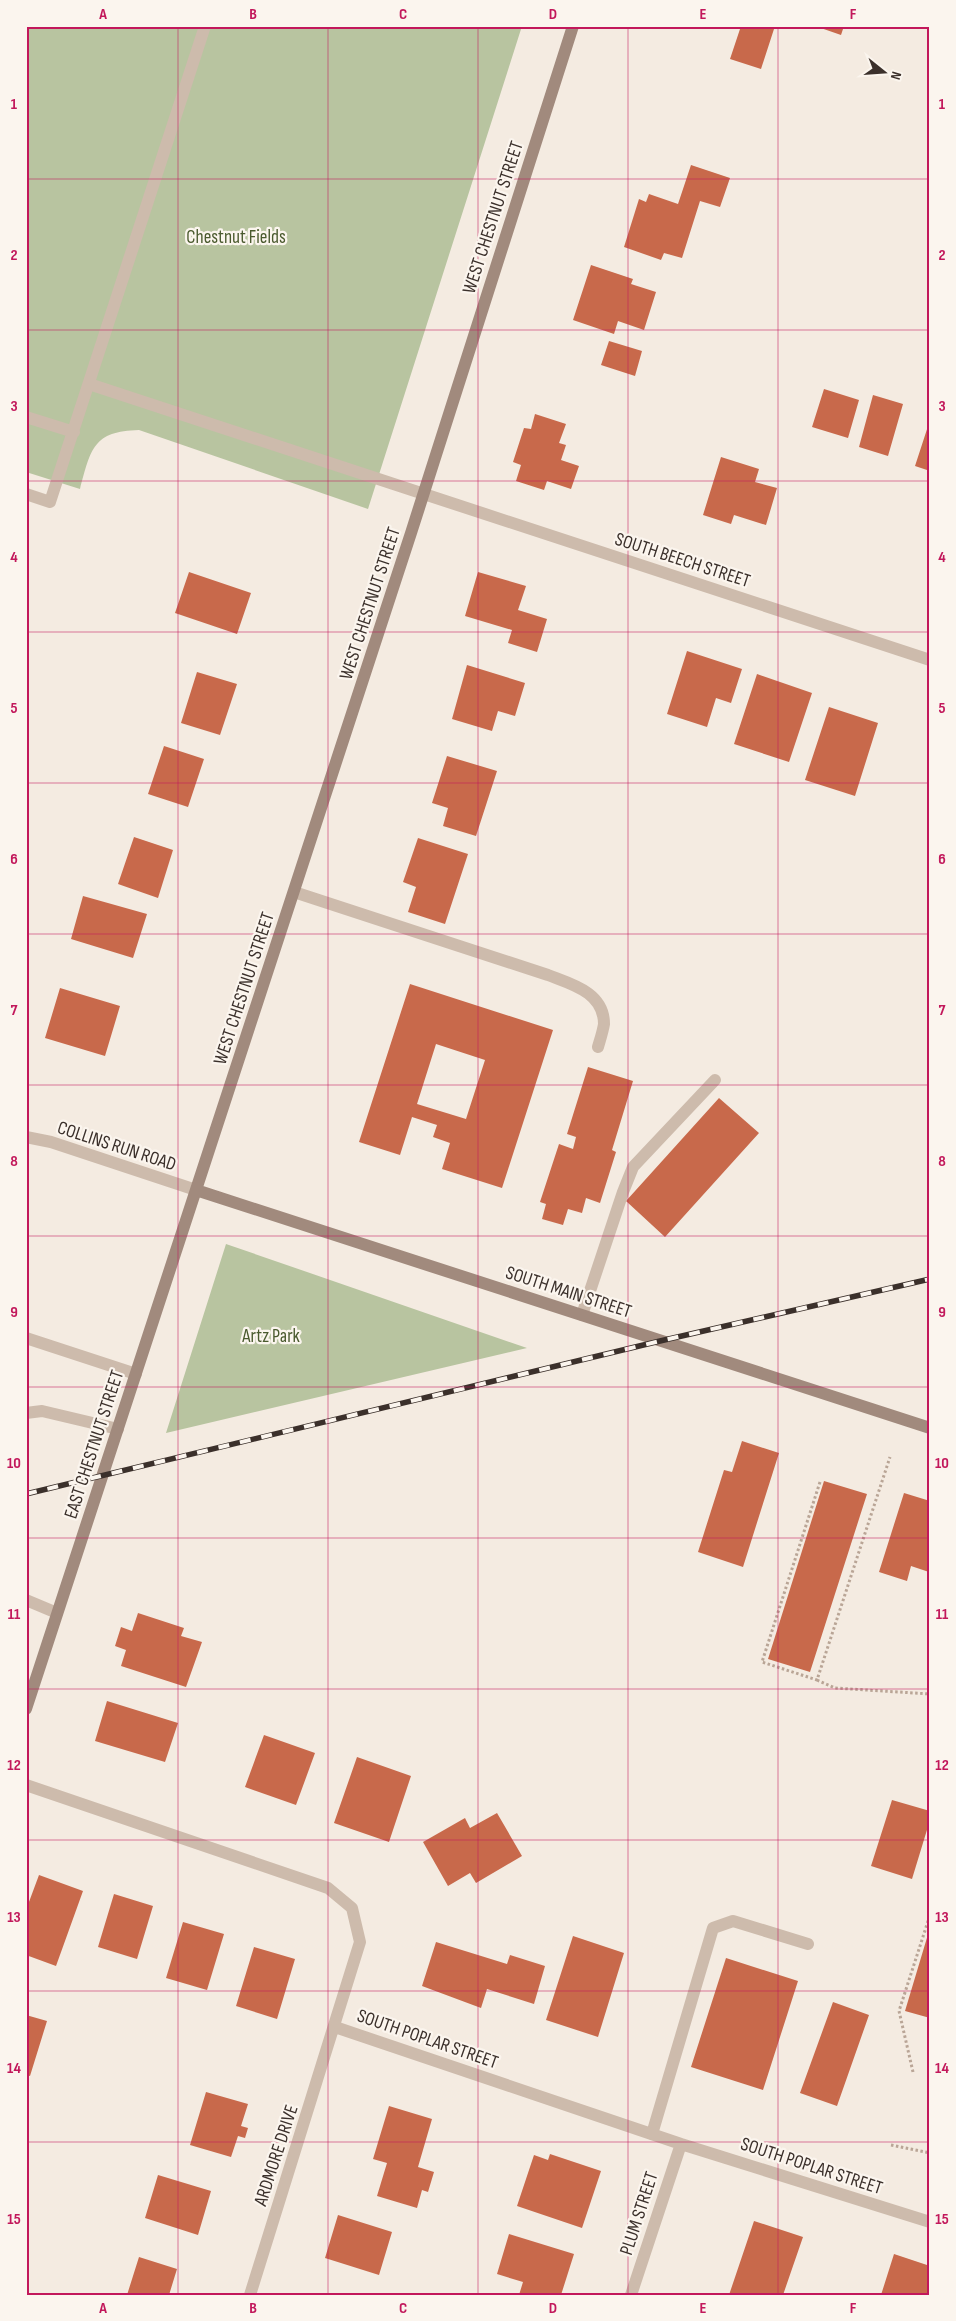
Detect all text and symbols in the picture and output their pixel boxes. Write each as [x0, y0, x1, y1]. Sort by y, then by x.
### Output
text: A [98, 5, 107, 24]
text: B [249, 5, 257, 24]
text: C [399, 5, 407, 24]
text: D [549, 5, 557, 24]
text: E [700, 5, 707, 24]
text: F [850, 5, 857, 24]
north arrow [858, 48, 908, 98]
text: N [887, 70, 905, 82]
text: 1 [11, 95, 18, 114]
text: 1 [939, 95, 946, 114]
street label: WEST CHESTNUT STREET [458, 138, 529, 297]
park label: Chestnut Fields [186, 226, 286, 249]
text: 2 [10, 246, 18, 265]
text: 2 [938, 246, 946, 265]
text: 3 [10, 397, 18, 416]
text: 3 [938, 397, 946, 416]
street label: WEST CHESTNUT STREET [335, 524, 406, 683]
street label: SOUTH BEECH STREET [612, 528, 753, 593]
text: 4 [10, 548, 18, 567]
text: 4 [938, 548, 946, 567]
text: 5 [10, 699, 18, 718]
text: 5 [938, 699, 946, 718]
text: 6 [10, 850, 18, 869]
text: 6 [938, 850, 946, 869]
street label: WEST CHESTNUT STREET [209, 909, 280, 1068]
text: 7 [11, 1001, 18, 1020]
text: 7 [939, 1001, 946, 1020]
street label: COLLINS RUN ROAD [54, 1116, 179, 1176]
text: 8 [10, 1152, 18, 1171]
text: 8 [938, 1152, 946, 1171]
street label: SOUTH MAIN STREET [503, 1261, 635, 1324]
text: 9 [10, 1303, 18, 1322]
text: 9 [938, 1303, 946, 1322]
park label: Artz Park [241, 1325, 301, 1348]
street label: EAST CHESTNUT STREET [60, 1367, 129, 1522]
text: 10 [7, 1454, 21, 1473]
text: 10 [935, 1454, 949, 1473]
text: 11 [8, 1605, 21, 1624]
text: 11 [936, 1605, 949, 1624]
text: 12 [7, 1756, 21, 1775]
text: 12 [935, 1756, 949, 1775]
text: 13 [7, 1908, 21, 1927]
text: 13 [935, 1908, 949, 1927]
street label: SOUTH POPLAR STREET [354, 2005, 501, 2074]
text: 14 [7, 2059, 21, 2078]
text: 14 [935, 2059, 949, 2078]
street label: ARDMORE DRIVE [249, 2102, 304, 2210]
street label: SOUTH POPLAR STREET [738, 2133, 886, 2200]
street label: PLUM STREET [615, 2169, 664, 2258]
text: 15 [7, 2210, 21, 2229]
text: 15 [935, 2210, 949, 2229]
text: A [98, 2299, 107, 2318]
text: B [249, 2299, 257, 2318]
text: C [399, 2299, 407, 2318]
text: D [549, 2299, 557, 2318]
text: E [700, 2299, 707, 2318]
text: F [850, 2299, 857, 2318]

